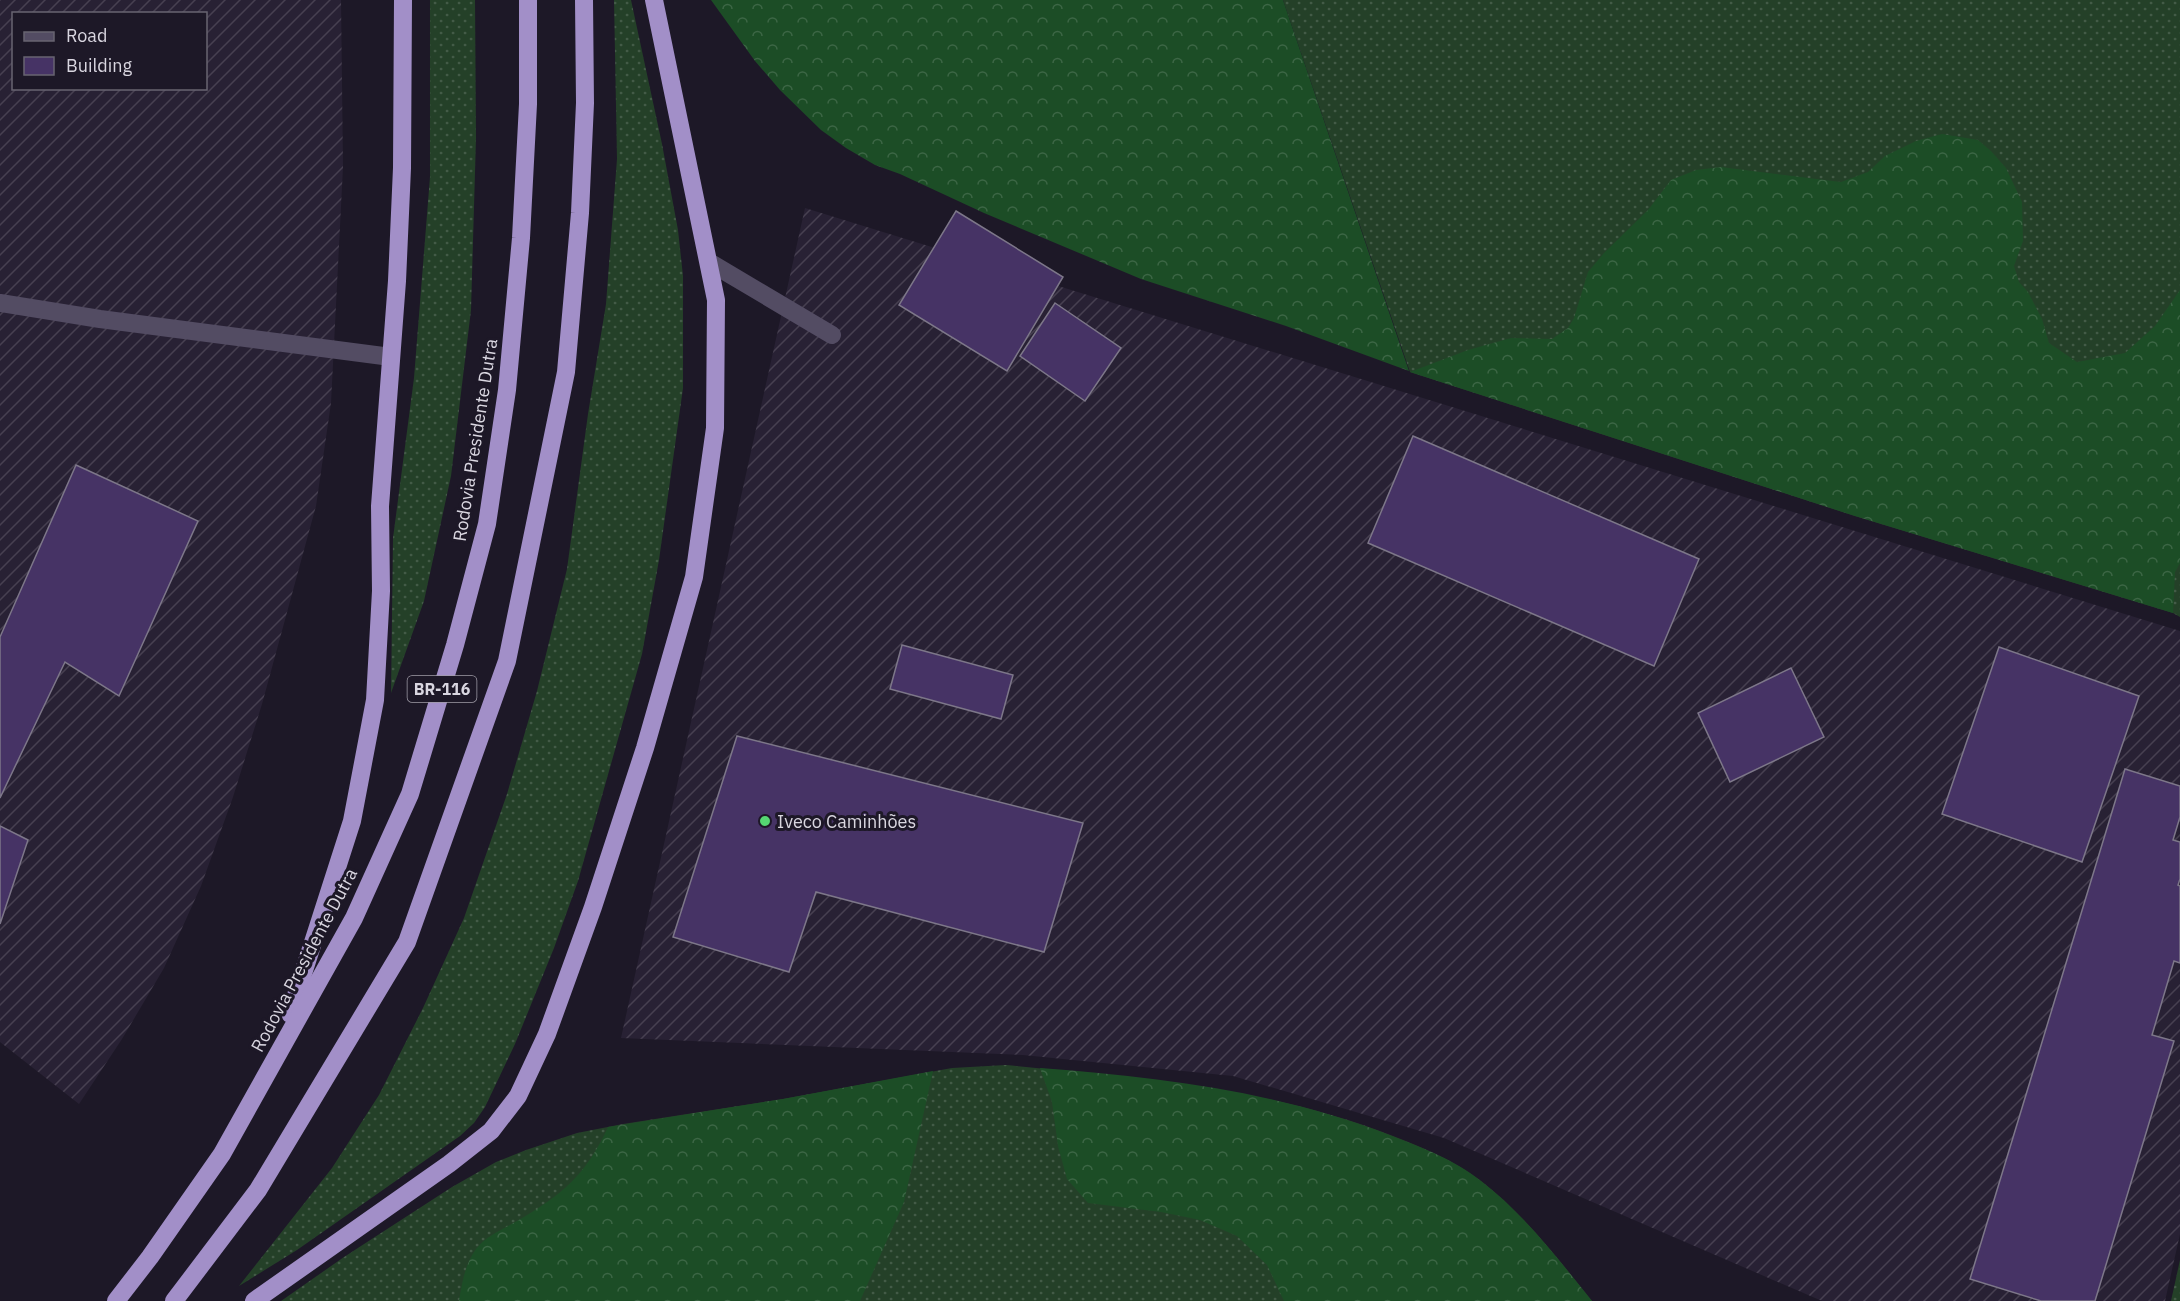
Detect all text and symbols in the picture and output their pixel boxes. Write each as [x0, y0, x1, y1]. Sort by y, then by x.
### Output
legend [12, 12, 207, 90]
text: Road [66, 24, 107, 47]
text: Building [66, 54, 133, 77]
street label: Rodovia Presidente Dutra [448, 337, 502, 543]
road number: BR-116 [408, 676, 476, 702]
place label: Iveco Caminhões [777, 810, 916, 833]
marker: Iveco Caminhões [758, 814, 772, 828]
street label: Rodovia Presidente Dutra [246, 864, 362, 1056]

